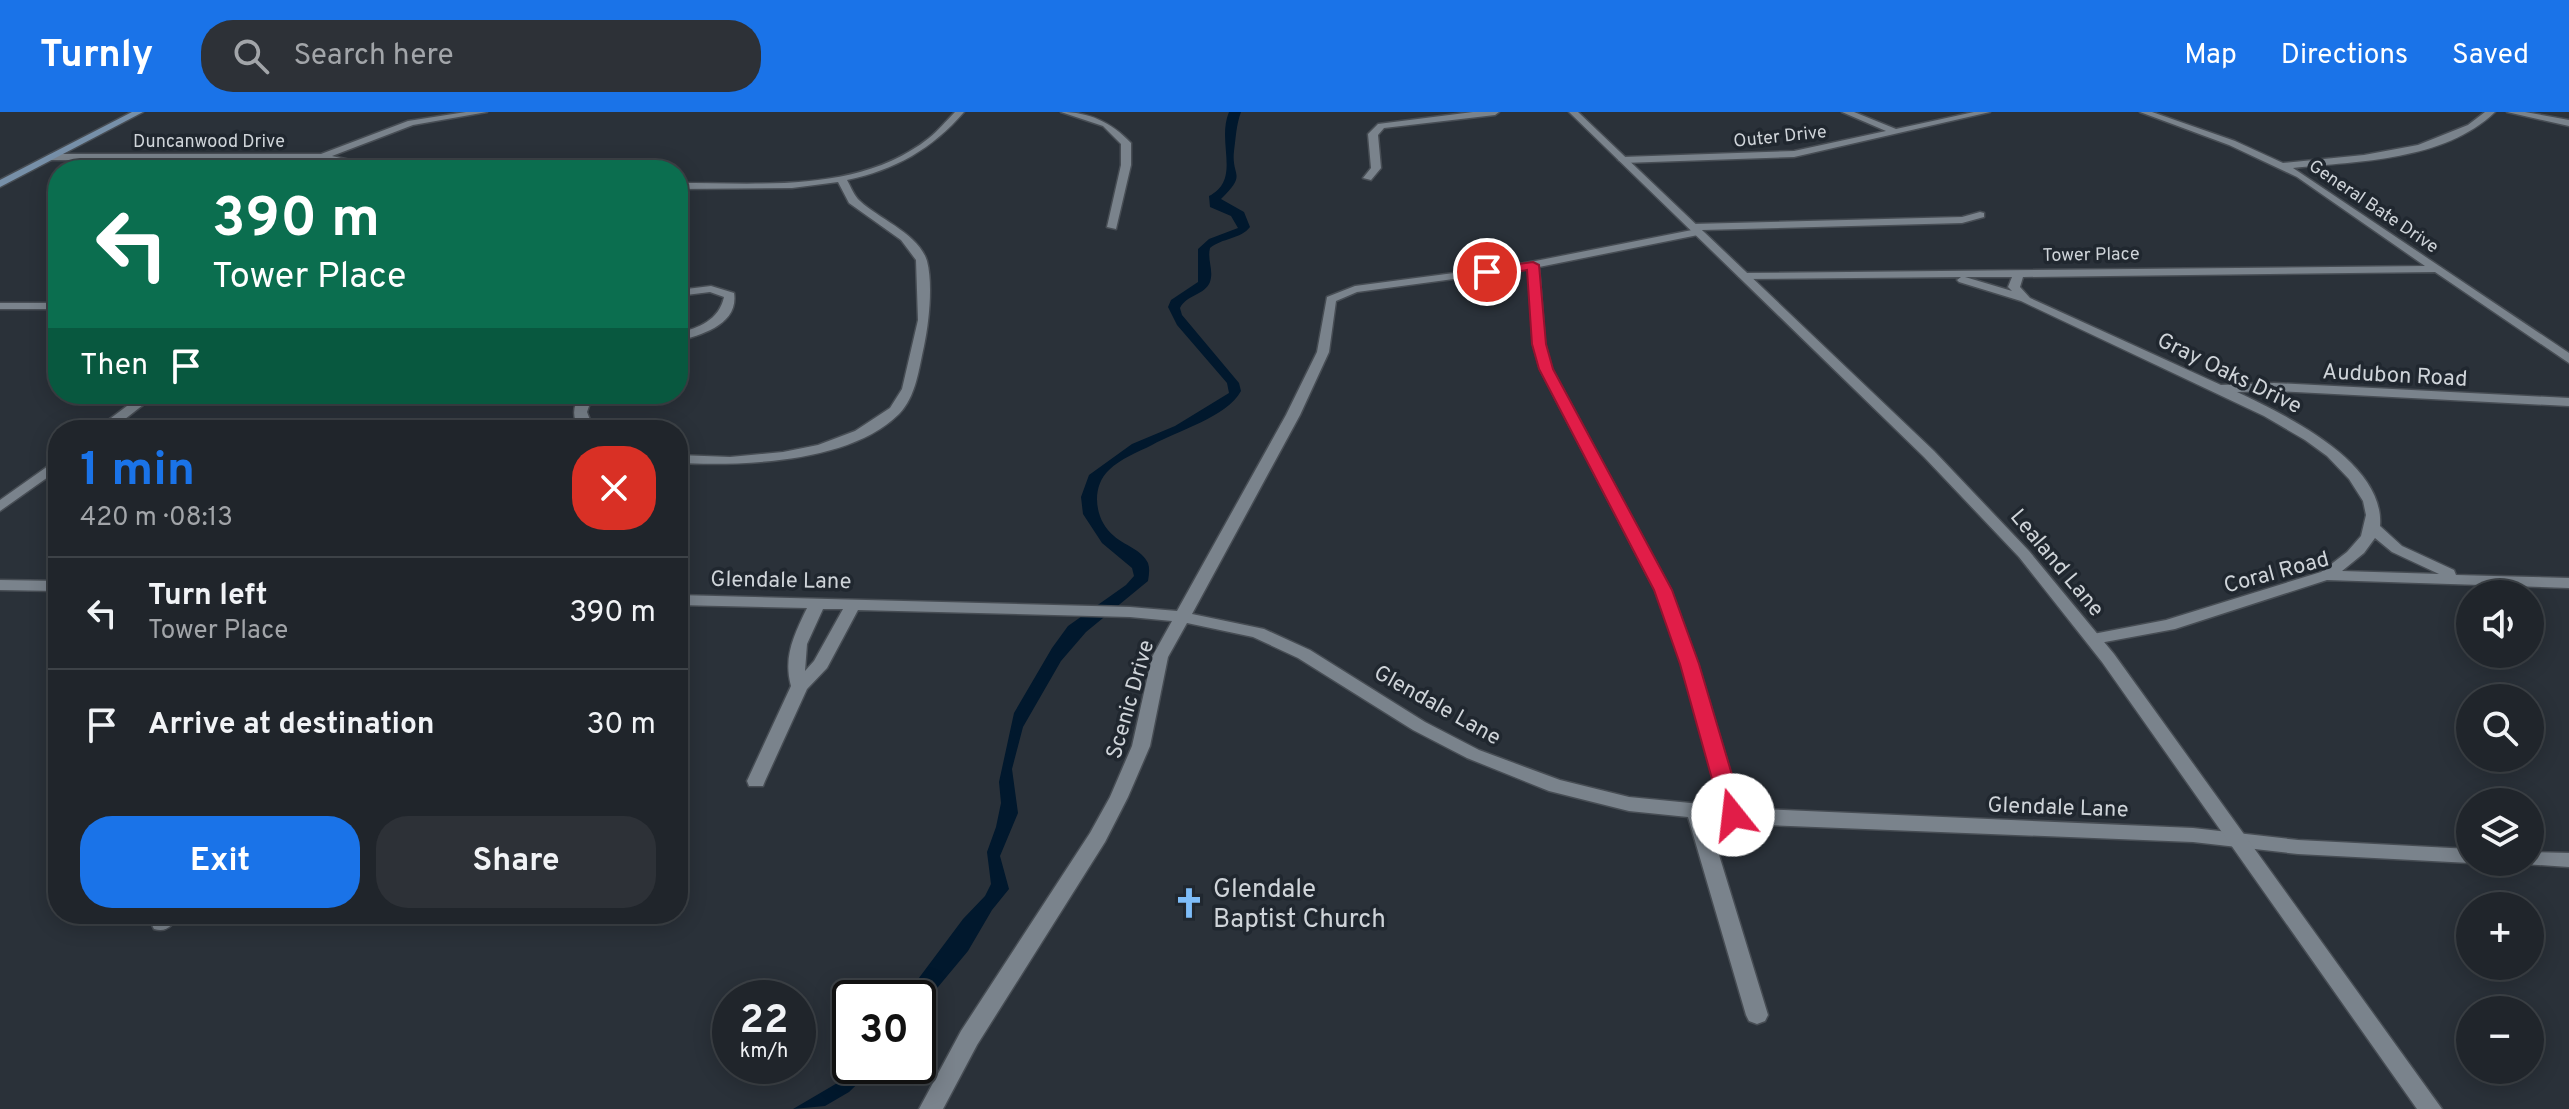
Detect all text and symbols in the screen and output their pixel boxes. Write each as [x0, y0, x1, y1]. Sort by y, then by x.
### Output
search box [201, 20, 761, 92]
text: Turnly [40, 32, 153, 81]
icon: search [229, 34, 273, 78]
text: Search here [293, 38, 454, 75]
text: Map [2184, 38, 2237, 74]
text: Directions [2281, 38, 2408, 74]
text: Saved [2452, 38, 2529, 74]
street label: Outer Drive [1732, 121, 1828, 154]
street label: Duncanwood Drive [133, 131, 285, 154]
street label: General Bate Drive [2304, 155, 2443, 259]
text: 390 m [212, 186, 380, 256]
icon: left [80, 192, 184, 296]
pin [1453, 238, 1521, 306]
street label: Tower Place [2042, 243, 2140, 268]
icon: arrive [1465, 250, 1509, 294]
text: Tower Place [212, 255, 406, 301]
street label: Gray Oaks Drive [2152, 328, 2306, 421]
icon: arrive [164, 344, 208, 388]
text: Then [80, 348, 148, 385]
street label: Audubon Road [2322, 359, 2468, 394]
text: 1 min [80, 442, 195, 502]
button: close [572, 446, 656, 530]
text: 420 m · 08:13 [80, 502, 233, 535]
street label: Lealand Lane [2003, 504, 2109, 623]
street label: Coral Road [2221, 546, 2332, 600]
street label: Glendale Lane [710, 567, 852, 596]
text: Turn left [148, 578, 268, 615]
map controls [2456, 580, 2544, 1084]
button: sound [2456, 580, 2544, 668]
icon: left [80, 591, 124, 635]
text: 390 m [569, 595, 656, 632]
text: Tower Place [148, 615, 288, 648]
street label: Scenic Drive [1102, 637, 1161, 762]
street label: Glendale Lane [1369, 660, 1505, 752]
button: search [2456, 684, 2544, 772]
icon: arrive [80, 703, 124, 747]
text: Arrive at destination [148, 707, 434, 744]
text: 30 m [587, 707, 656, 744]
position arrow [1691, 773, 1775, 857]
button: layers [2456, 788, 2544, 876]
street label: Glendale Lane [1987, 793, 2129, 824]
button: Exit [80, 816, 360, 908]
button: Share [376, 816, 656, 908]
place label: Glendale Baptist Church [1213, 874, 1386, 937]
church icon: Glendale Baptist Church [1172, 886, 1206, 920]
button: + [2456, 892, 2544, 980]
speed limit sign: 30 [832, 980, 936, 1084]
button: − [2456, 996, 2544, 1084]
text: 22 [740, 997, 788, 1047]
text: km/h [740, 1039, 788, 1065]

